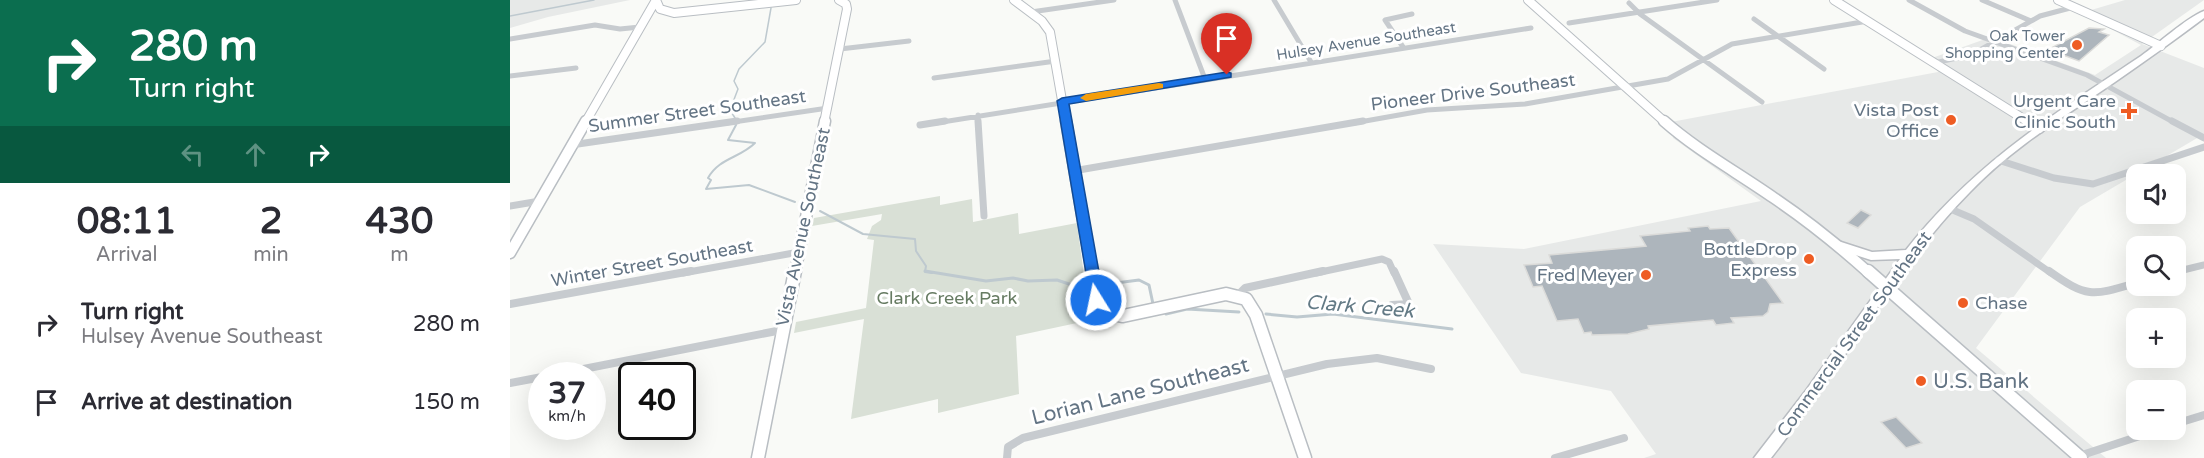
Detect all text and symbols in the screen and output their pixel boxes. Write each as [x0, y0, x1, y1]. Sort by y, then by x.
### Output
pin [1201, 13, 1252, 75]
street label: Hulsey Avenue Southeast [1275, 18, 1457, 64]
text: 280 m [129, 21, 258, 72]
icon: arrive [1210, 22, 1243, 55]
icon: right [30, 24, 108, 102]
place label: Oak Tower Shopping Center [1945, 27, 2065, 62]
marker: Oak Tower Shopping Center [2070, 38, 2084, 52]
street label: Pioneer Drive Southeast [1369, 69, 1577, 115]
text: Turn right [129, 72, 255, 105]
street label: Summer Street Southeast [587, 85, 807, 137]
place label: Urgent Care Clinic South [2013, 90, 2116, 133]
place label: Vista Post Office [1854, 99, 1939, 142]
marker: Urgent Care Clinic South [2120, 102, 2138, 120]
marker: Vista Post Office [1944, 113, 1958, 127]
street label: Vista Avenue Southeast [771, 125, 835, 328]
icon: left [176, 138, 209, 171]
icon: ahead [239, 138, 272, 171]
icon: right [302, 138, 335, 171]
map controls [2126, 164, 2186, 440]
button: sound [2126, 164, 2186, 224]
text: 08:11 [77, 200, 177, 243]
text: 2 [260, 200, 282, 243]
text: 430 [365, 200, 433, 243]
street label: Commercial Street Southeast [1772, 227, 1936, 441]
street label: Winter Street Southeast [549, 234, 755, 292]
button: search [2126, 236, 2186, 296]
place label: BottleDrop Express [1703, 238, 1797, 281]
text: Arrival [96, 243, 158, 267]
text: min [253, 243, 289, 267]
text: m [390, 243, 409, 267]
marker: BottleDrop Express [1802, 252, 1816, 266]
place label: Fred Meyer [1537, 264, 1634, 286]
position arrow [1064, 268, 1128, 332]
marker: Fred Meyer [1639, 268, 1653, 282]
park label: Clark Creek Park [877, 287, 1018, 309]
water label: Clark Creek [1305, 290, 1417, 324]
place label: Chase [1975, 292, 2027, 314]
marker: Chase [1956, 296, 1970, 310]
text: Turn right [81, 299, 183, 325]
icon: right [30, 308, 63, 341]
button: + [2126, 308, 2186, 368]
text: 280 m [413, 311, 480, 337]
text: Hulsey Avenue Southeast [81, 325, 323, 349]
street label: Lorian Lane Southeast [1029, 352, 1251, 431]
speed limit sign: 40 [618, 362, 696, 440]
place label: U.S. Bank [1933, 369, 2029, 394]
marker: U.S. Bank [1914, 374, 1928, 388]
text: 37 [548, 375, 586, 412]
button: − [2126, 380, 2186, 440]
icon: arrive [30, 386, 63, 419]
text: Arrive at destination [81, 389, 292, 415]
text: 150 m [413, 389, 480, 415]
text: km/h [548, 407, 586, 425]

